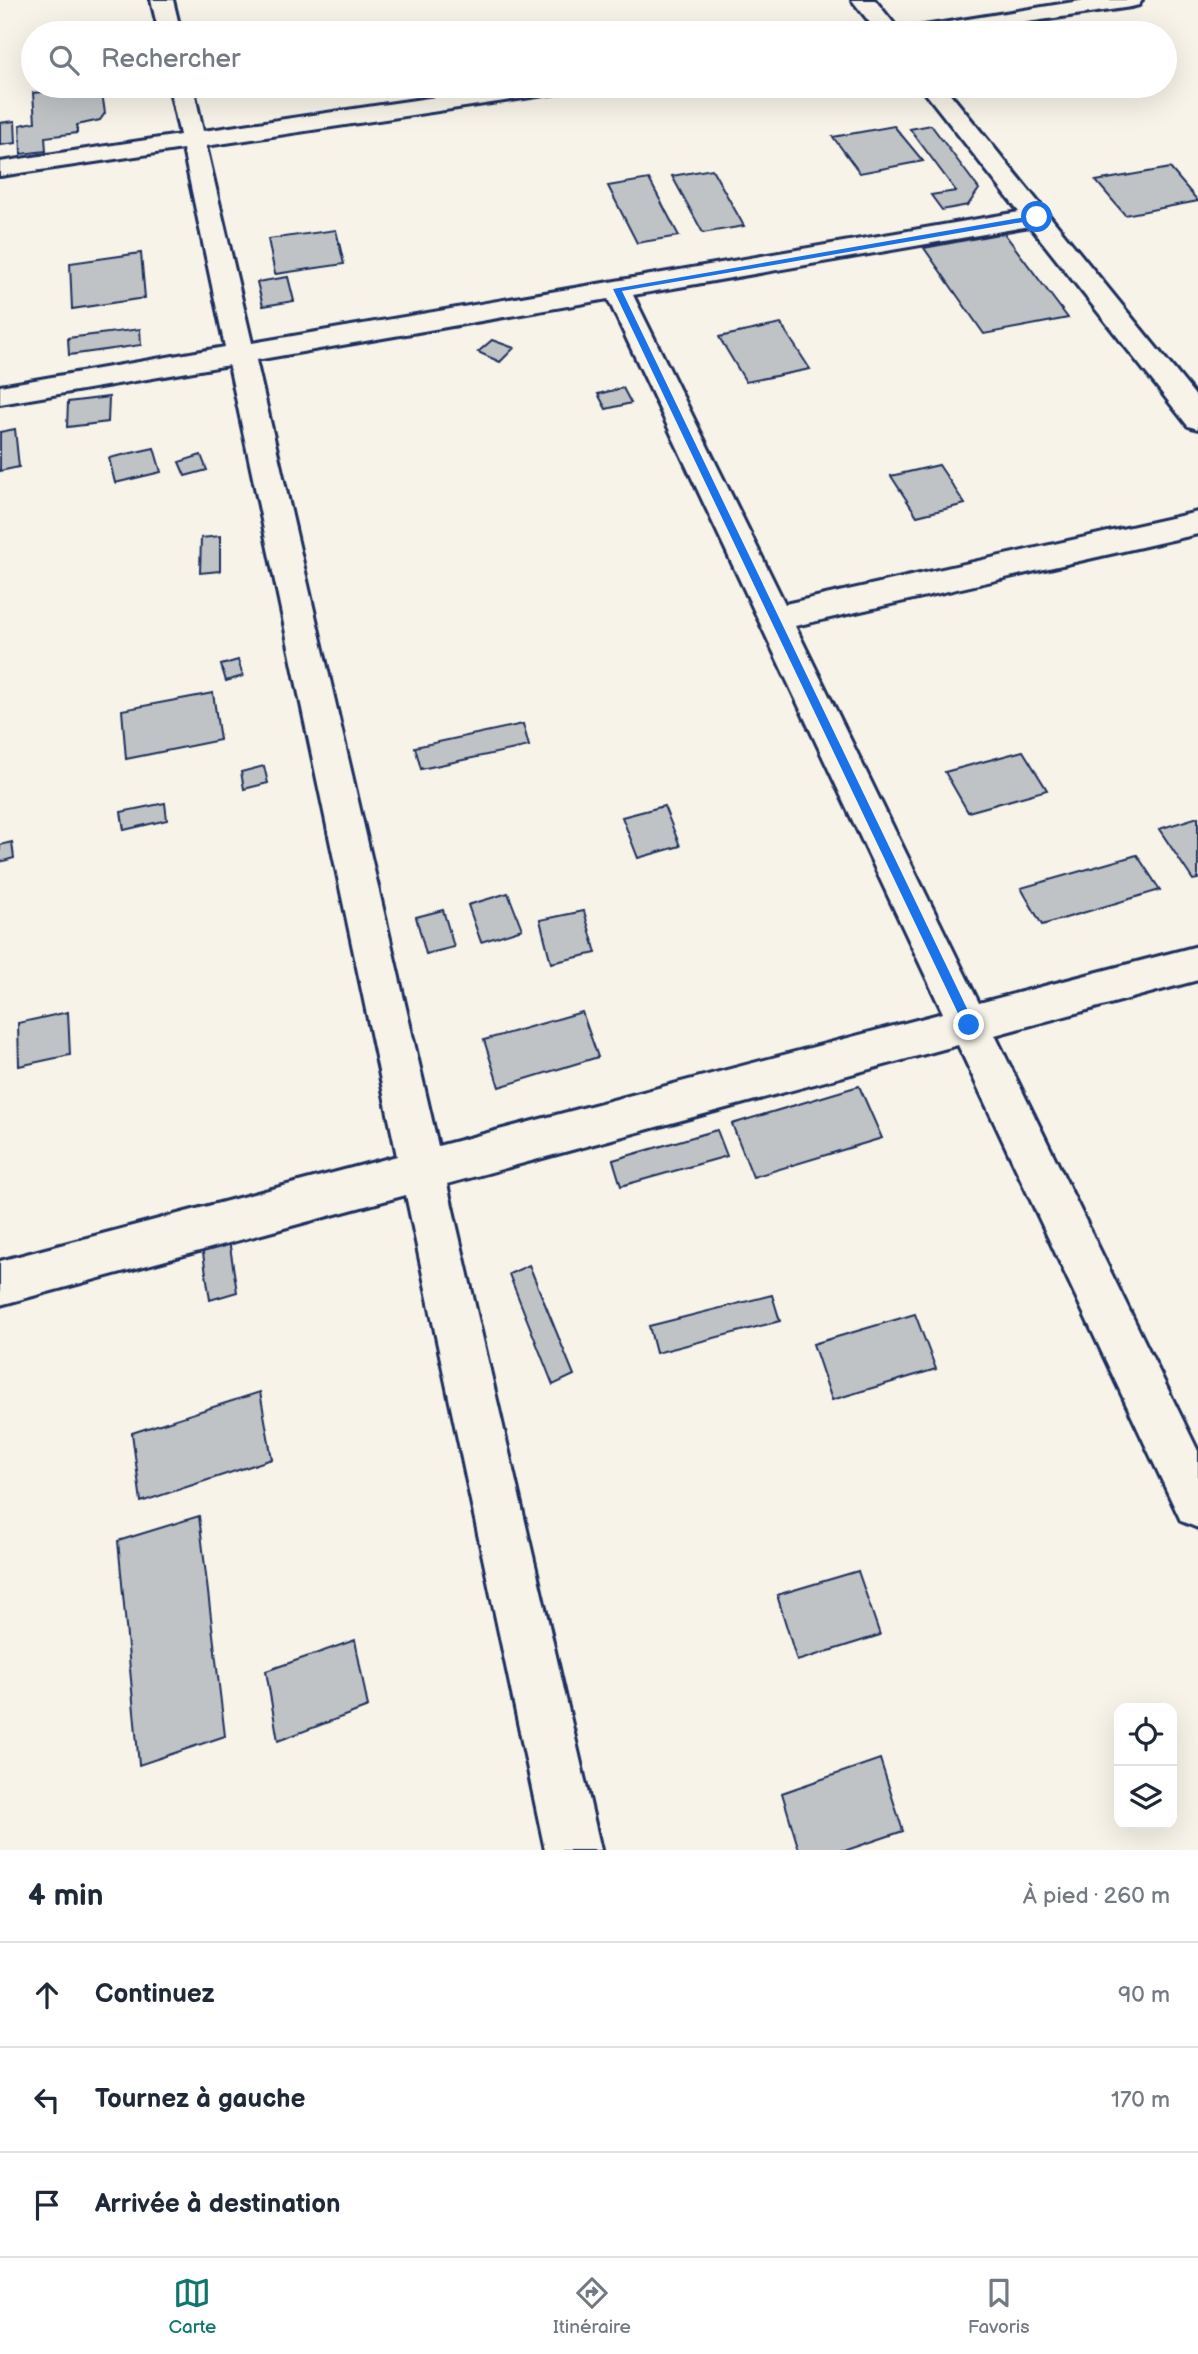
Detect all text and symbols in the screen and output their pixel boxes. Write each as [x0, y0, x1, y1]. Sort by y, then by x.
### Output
search box [21, 21, 1177, 98]
icon: search [45, 41, 83, 79]
text: Rechercher [101, 44, 240, 75]
route start [1021, 201, 1052, 232]
route end [953, 1009, 984, 1040]
map controls [1114, 1703, 1177, 1829]
button: locate [1114, 1703, 1177, 1766]
button: layers [1114, 1766, 1177, 1829]
text: 4 min [28, 1878, 103, 1914]
text: À pied · 260 m [1023, 1882, 1170, 1910]
icon: ahead [28, 1976, 66, 2014]
text: Continuez [95, 1979, 215, 2010]
text: 90 m [1118, 1981, 1170, 2009]
icon: left [28, 2081, 66, 2119]
text: Tournez à gauche [95, 2084, 306, 2115]
text: 170 m [1111, 2086, 1170, 2114]
icon: arrive [28, 2186, 66, 2224]
text: Arrivée à destination [95, 2189, 341, 2220]
tab: Carte [168, 2274, 216, 2339]
tab: Itinéraire [553, 2274, 631, 2339]
tab: Favoris [968, 2274, 1030, 2339]

